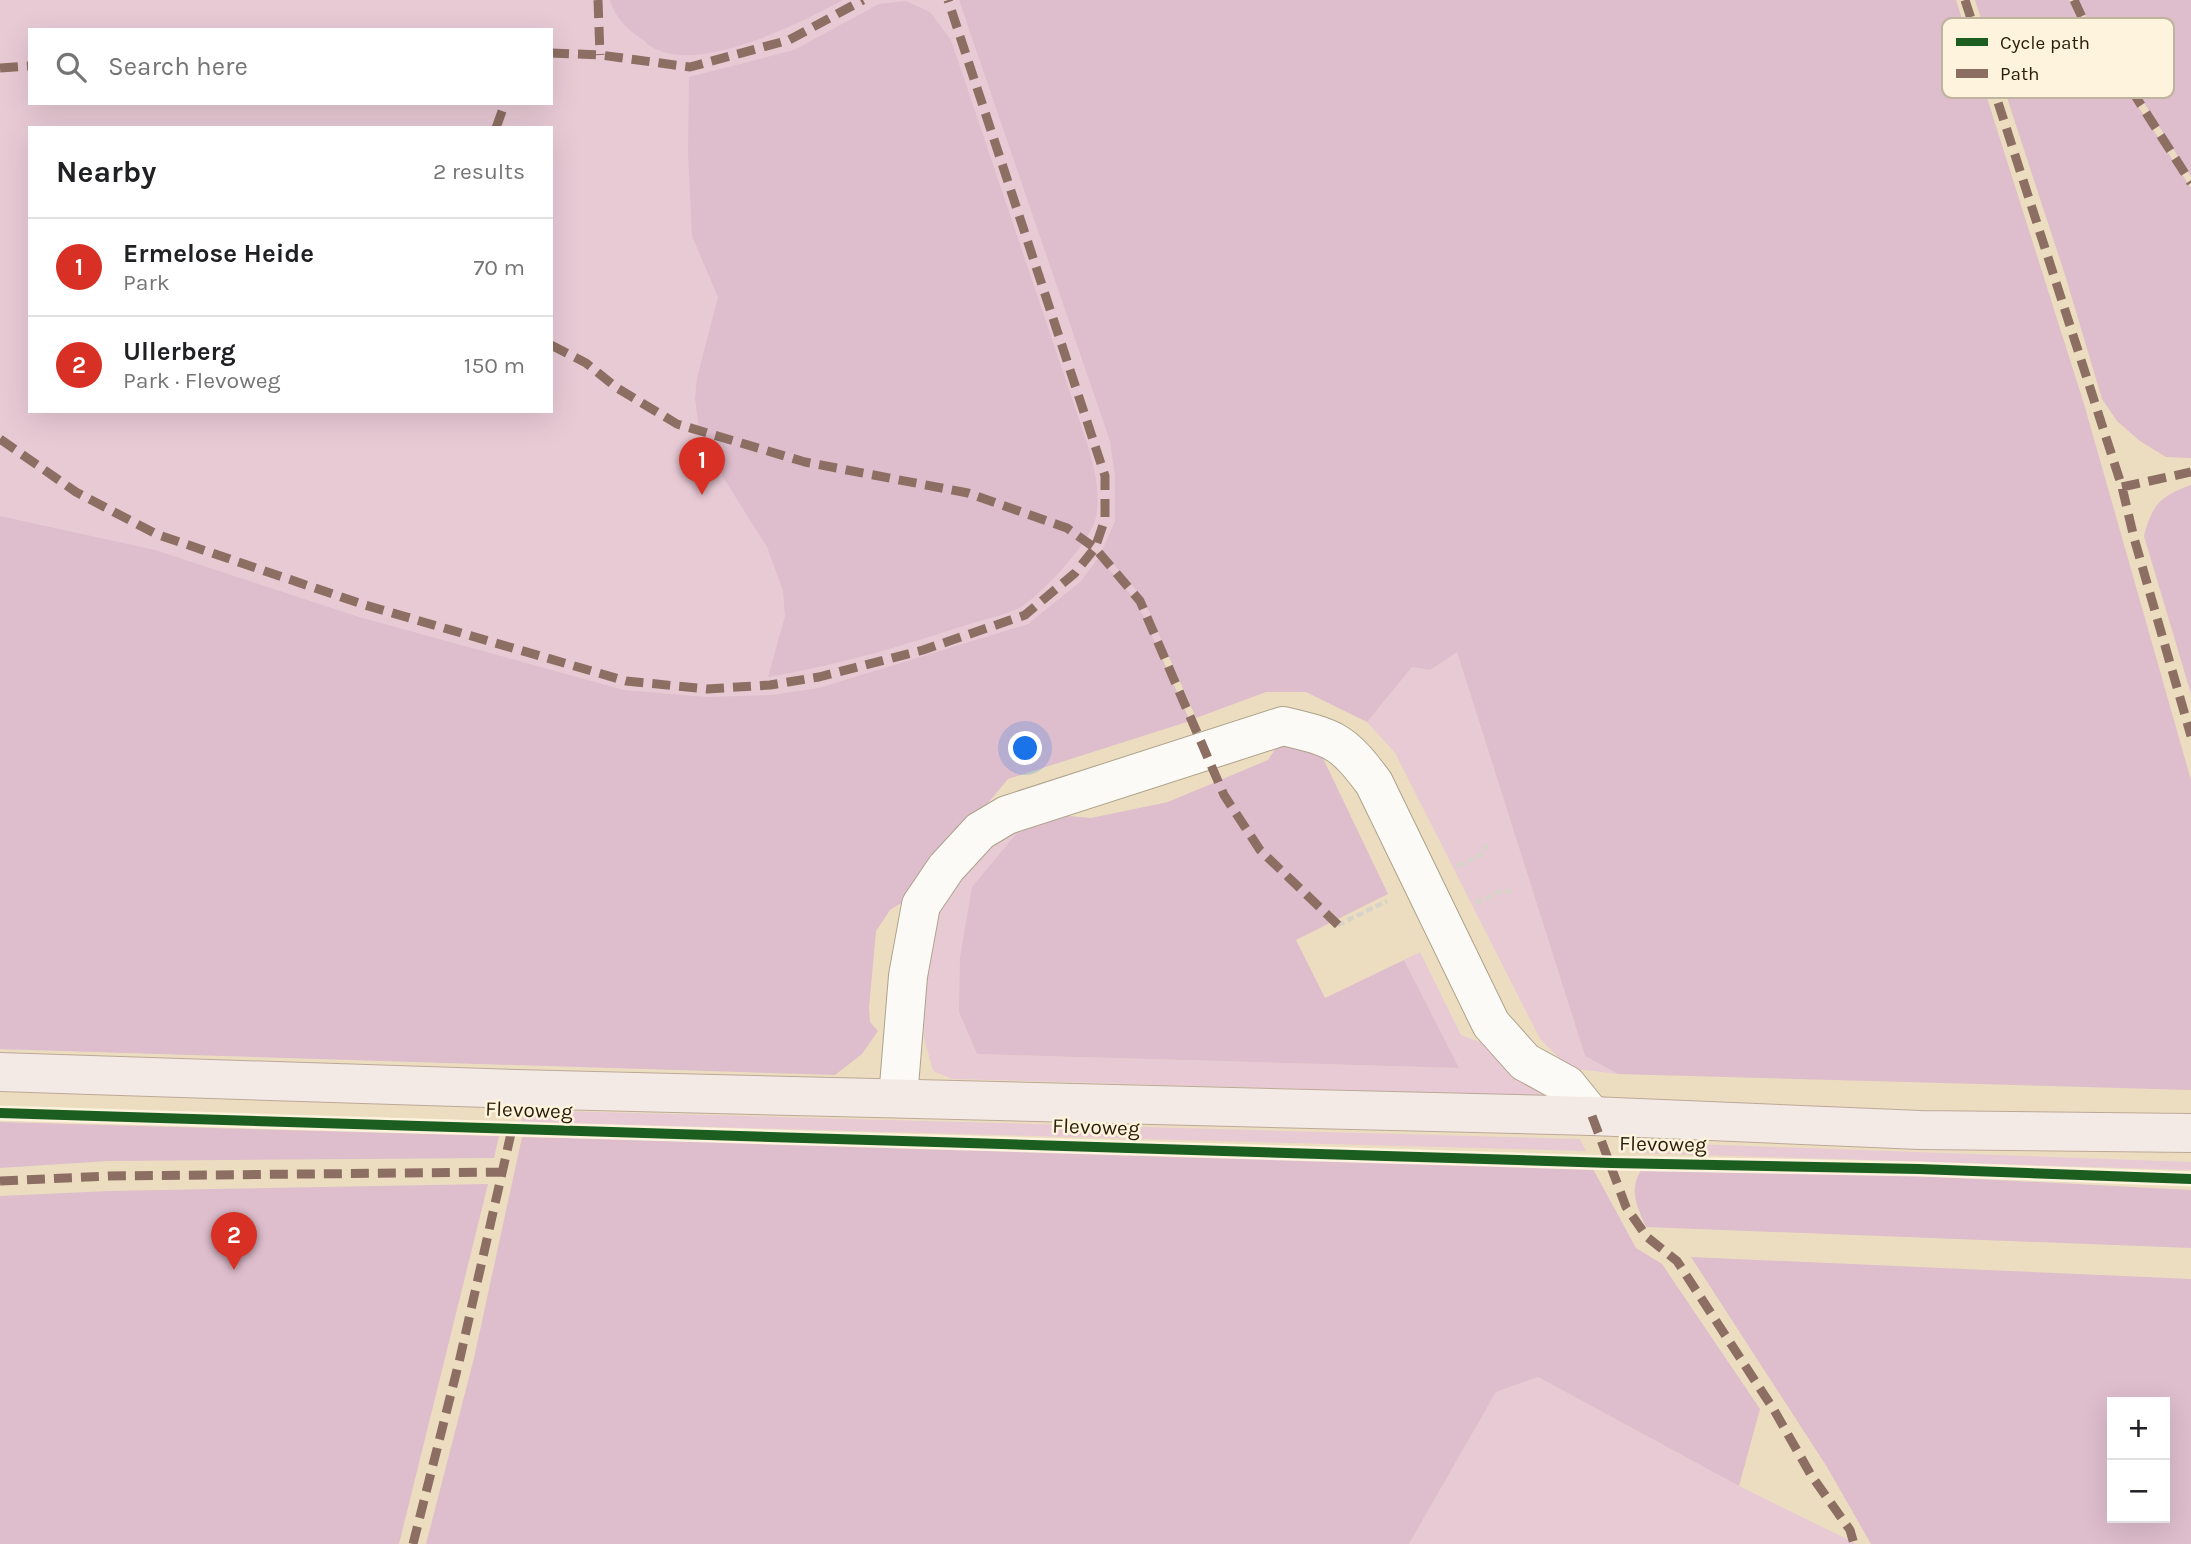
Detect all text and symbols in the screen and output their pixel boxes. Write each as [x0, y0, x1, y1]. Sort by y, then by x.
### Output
legend [1942, 18, 2174, 98]
search box [28, 28, 553, 105]
text: Cycle path [2000, 32, 2090, 54]
icon: search [52, 48, 90, 86]
text: Search here [108, 51, 248, 82]
text: Path [2000, 63, 2040, 85]
text: Nearby [56, 154, 156, 190]
text: 2 results [433, 158, 525, 185]
text: Ermelose Heide [123, 238, 314, 269]
text: 1 [75, 254, 83, 281]
text: 70 m [474, 254, 525, 281]
text: Park [123, 269, 170, 296]
text: Ullerberg [123, 336, 236, 367]
text: 2 [72, 352, 86, 379]
text: 150 m [464, 352, 525, 379]
text: Park · Flevoweg [123, 367, 281, 394]
pin: 1 [679, 437, 725, 495]
your location [1008, 731, 1042, 765]
street label: Flevoweg [485, 1096, 573, 1124]
street label: Flevoweg [1052, 1113, 1140, 1141]
street label: Flevoweg [1619, 1131, 1707, 1157]
pin: 2 [211, 1212, 257, 1270]
map controls [2107, 1397, 2170, 1523]
button: + [2107, 1397, 2170, 1460]
button: − [2107, 1460, 2170, 1523]

